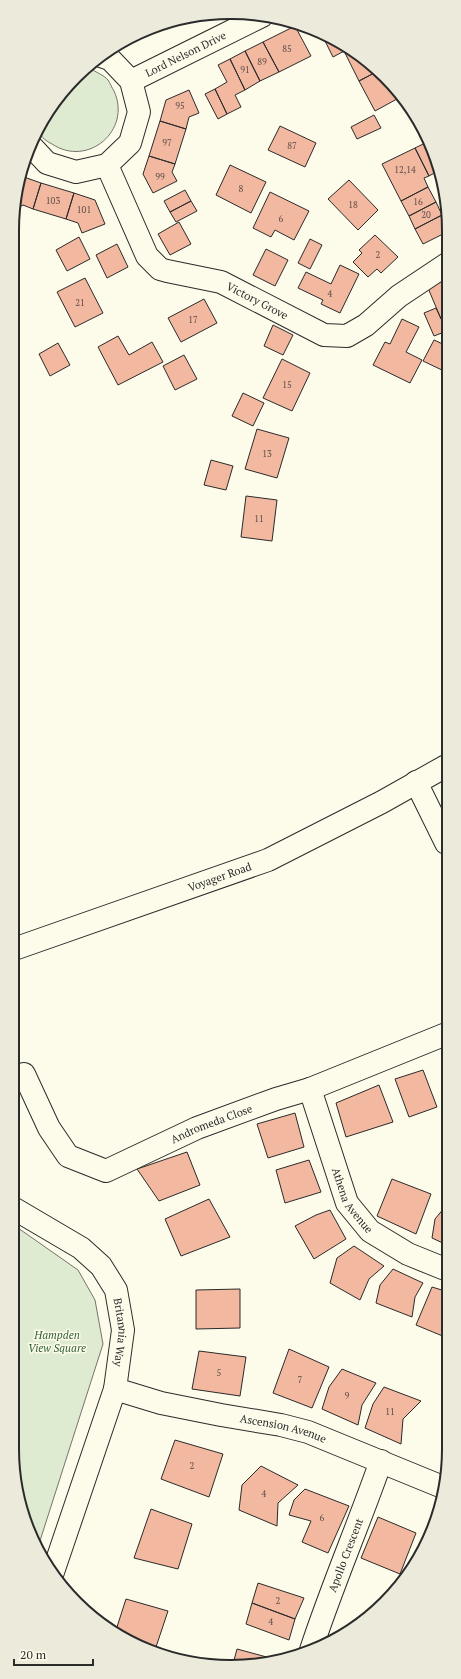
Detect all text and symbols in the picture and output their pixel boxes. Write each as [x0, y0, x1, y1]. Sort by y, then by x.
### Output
street label: Lord Nelson Drive [143, 28, 229, 80]
house number: 85 [282, 43, 292, 55]
house number: 89 [257, 56, 267, 68]
house number: 91 [240, 64, 250, 76]
house number: 95 [175, 100, 185, 112]
house number: 97 [162, 137, 172, 149]
house number: 87 [287, 140, 297, 152]
house number: 12,14 [394, 164, 416, 176]
house number: 99 [155, 171, 165, 183]
house number: 8 [239, 183, 244, 195]
house number: 103 [46, 195, 60, 207]
house number: 16 [413, 196, 423, 208]
house number: 18 [348, 199, 358, 211]
house number: 101 [77, 204, 91, 216]
house number: 20 [421, 209, 431, 221]
house number: 6 [279, 213, 284, 225]
house number: 2 [376, 249, 381, 261]
street label: Victory Grove [224, 279, 291, 323]
house number: 4 [328, 288, 333, 300]
house number: 21 [75, 297, 85, 309]
house number: 17 [188, 314, 198, 326]
house number: 15 [282, 379, 292, 391]
house number: 13 [262, 448, 272, 460]
house number: 11 [254, 513, 264, 525]
street label: Voyager Road [186, 859, 253, 894]
street label: Andromeda Close [169, 1101, 255, 1146]
street label: Athena Avenue [329, 1166, 376, 1236]
street label: Britannia Way [111, 1297, 130, 1368]
park label: Hampden View Square [28, 1328, 86, 1355]
house number: 5 [217, 1367, 222, 1379]
house number: 7 [298, 1374, 303, 1386]
house number: 9 [345, 1390, 350, 1402]
house number: 11 [385, 1406, 395, 1418]
street label: Ascension Avenue [239, 1411, 329, 1446]
house number: 2 [190, 1460, 195, 1472]
house number: 4 [262, 1488, 267, 1500]
house number: 6 [320, 1512, 325, 1524]
street label: Apollo Crescent [325, 1516, 366, 1594]
house number: 2 [276, 1595, 281, 1607]
house number: 4 [269, 1616, 274, 1628]
scale bar [14, 1641, 93, 1667]
text: 20 m [20, 1647, 47, 1662]

